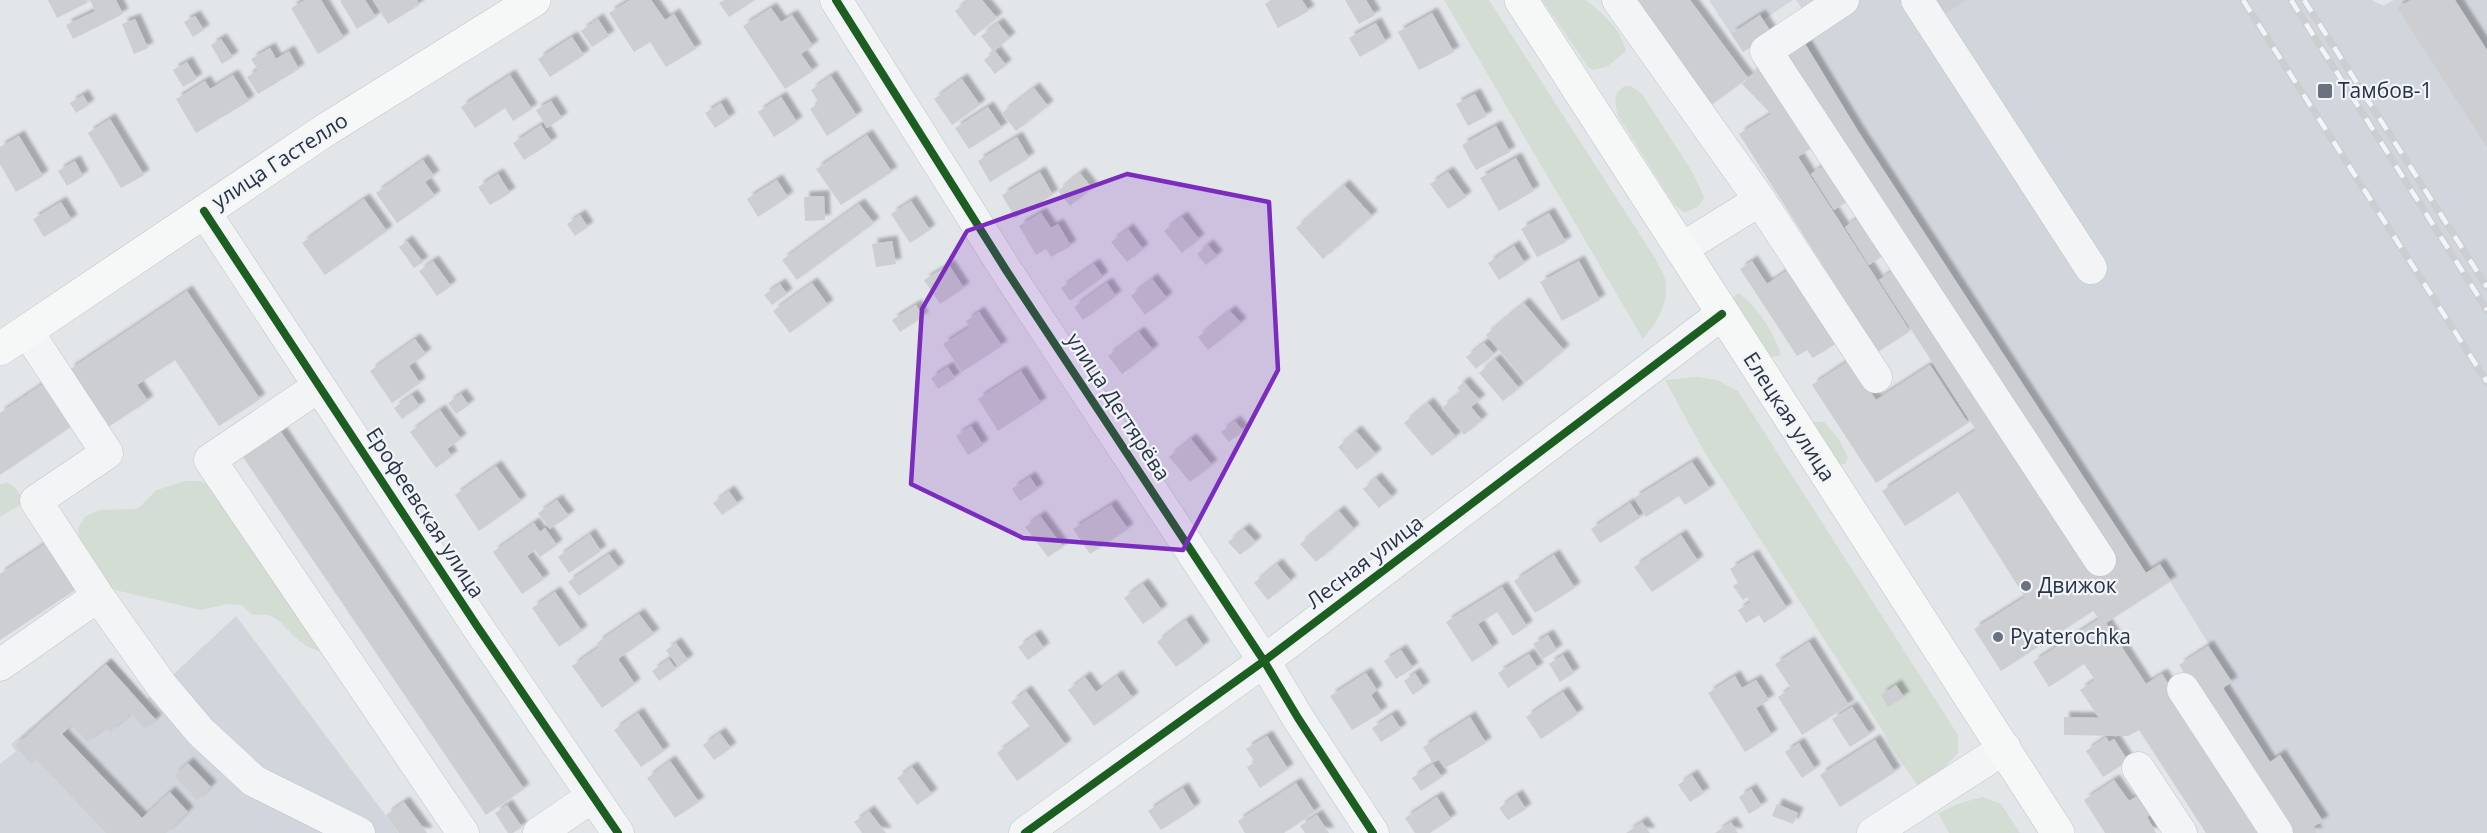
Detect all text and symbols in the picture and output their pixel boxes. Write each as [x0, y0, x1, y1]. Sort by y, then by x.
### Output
place label: Тамбов-1 [2338, 76, 2433, 104]
marker: Тамбов-1 [2316, 82, 2334, 100]
street label: улица Гастелло [206, 106, 353, 215]
street label: улица Дегтярёва [1060, 327, 1177, 486]
street label: Елецкая улица [1738, 346, 1842, 487]
street label: Ерофеевская улица [360, 422, 492, 603]
street label: Лесная улица [1300, 508, 1428, 614]
place label: Движок [2038, 571, 2117, 599]
marker: Движок [2019, 579, 2033, 593]
place label: Pyaterochka [2010, 622, 2131, 650]
marker: Pyaterochka [1991, 630, 2005, 644]

